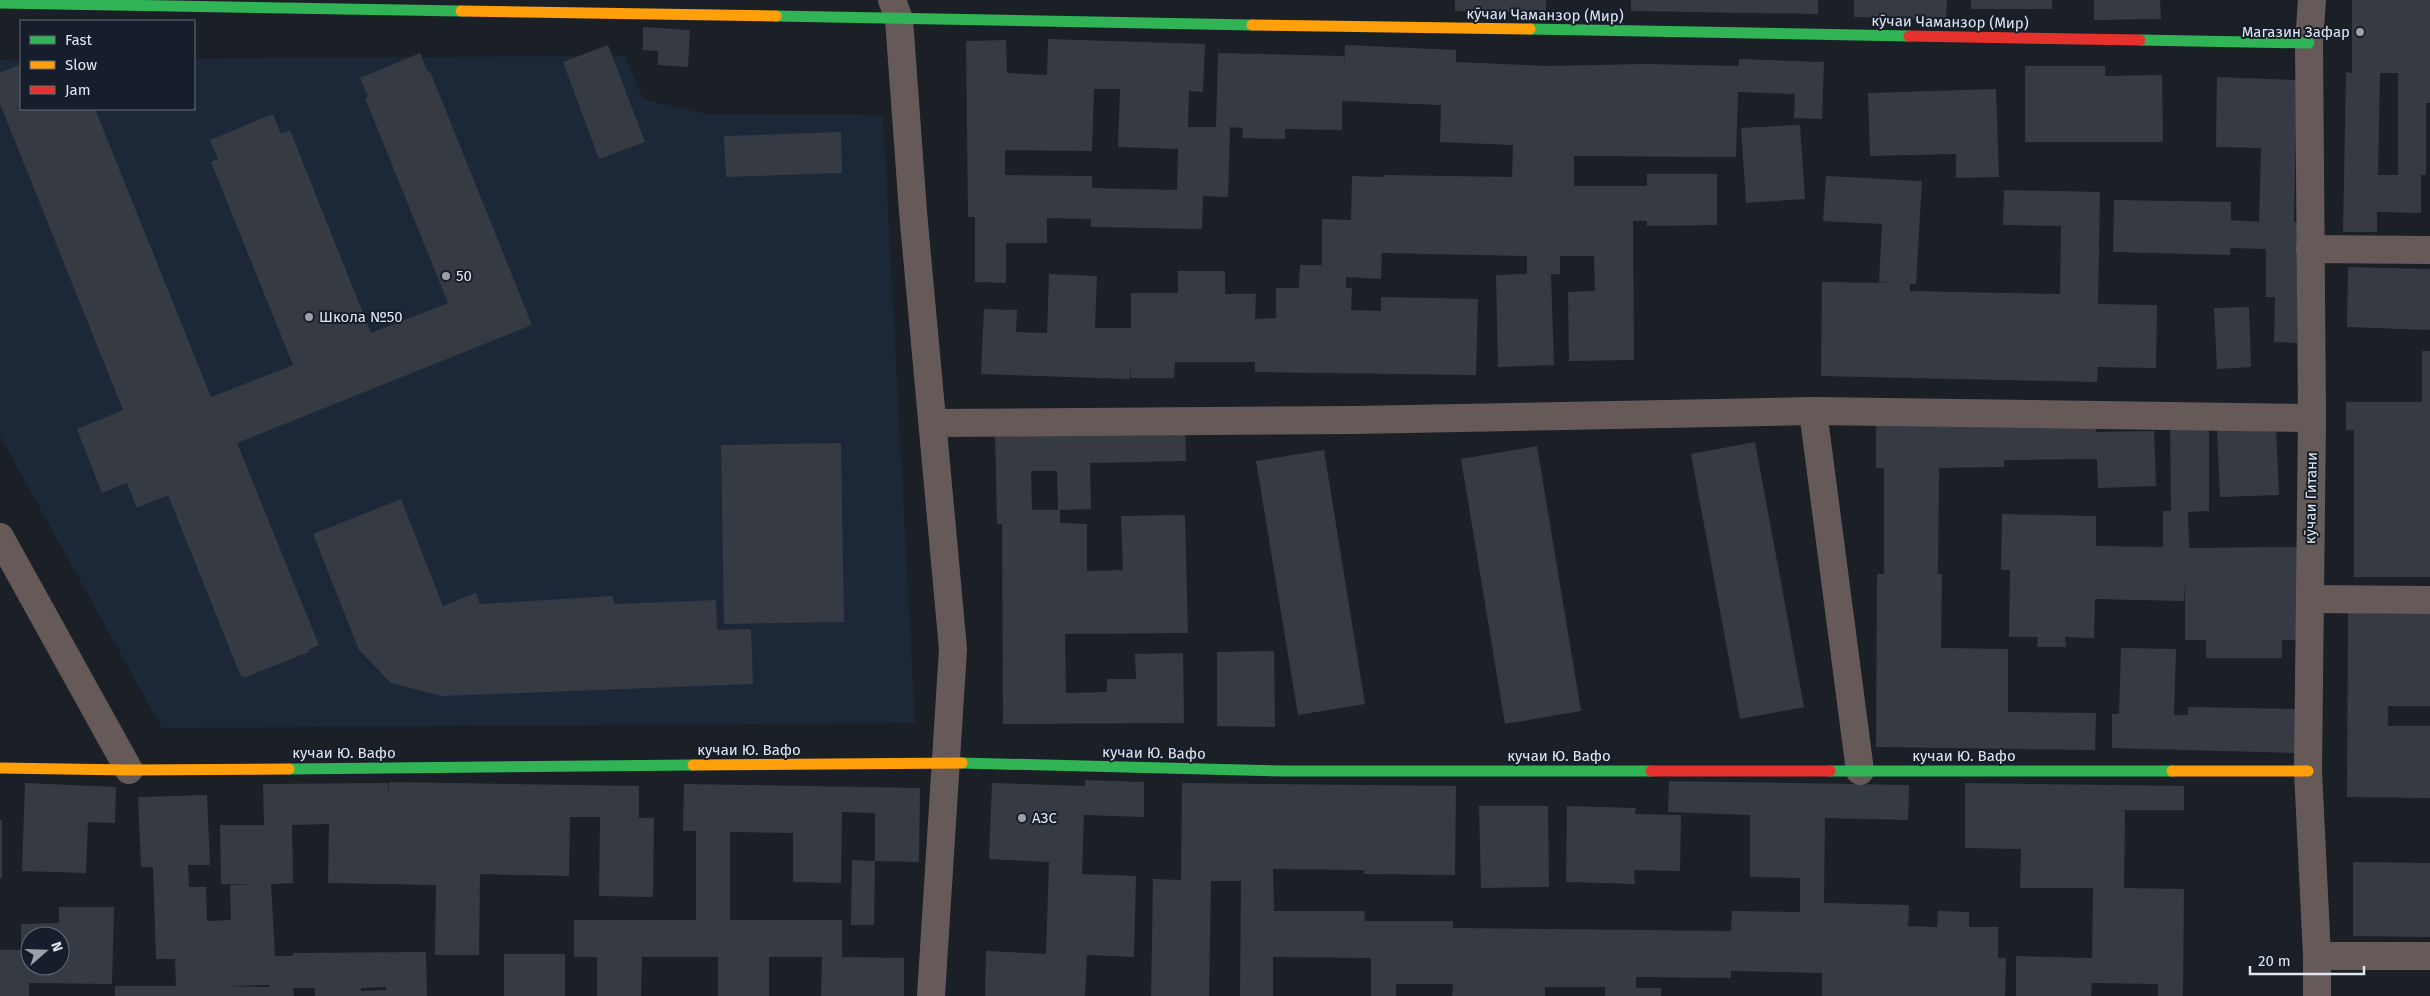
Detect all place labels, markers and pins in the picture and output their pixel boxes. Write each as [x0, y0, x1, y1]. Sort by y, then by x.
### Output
place label: Магазин Зафар [2242, 23, 2350, 41]
marker: Магазин Зафар [2354, 26, 2366, 38]
place label: 50 [456, 267, 472, 285]
marker: 50 [440, 270, 452, 282]
place label: Школа №50 [319, 308, 403, 326]
marker: Школа №50 [303, 311, 315, 323]
place label: АЗС [1032, 809, 1057, 827]
marker: АЗС [1016, 812, 1028, 824]

